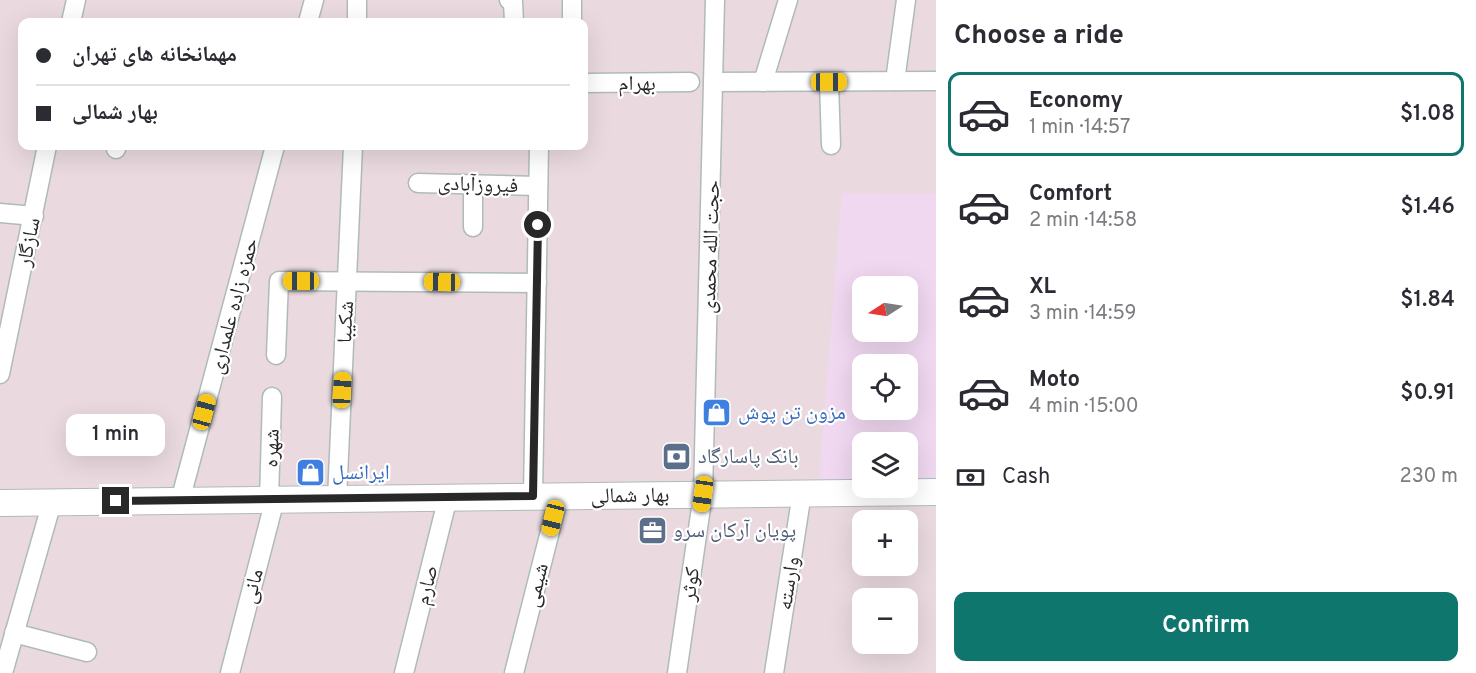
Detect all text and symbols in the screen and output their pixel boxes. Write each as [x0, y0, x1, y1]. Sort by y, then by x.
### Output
text: Choose a ride [954, 19, 1124, 53]
text: مهمانخانه های تهران [72, 42, 237, 69]
street label: بهرام [618, 71, 656, 98]
car [811, 73, 847, 91]
icon: car [957, 87, 1011, 141]
text: Economy [1029, 88, 1123, 115]
text: بهار شمالی [72, 100, 158, 127]
text: $1.08 [1400, 101, 1455, 128]
text: 1 min · 14:57 [1029, 115, 1130, 141]
street label: فیروزآبادی [437, 171, 519, 200]
street label: حجت الله محمدی [696, 180, 727, 314]
icon: car [957, 180, 1011, 234]
text: Comfort [1029, 181, 1112, 208]
text: $1.46 [1401, 194, 1455, 221]
text: 2 min · 14:58 [1029, 208, 1137, 234]
route start [524, 211, 551, 238]
street label: سازگار [11, 215, 48, 270]
street label: حمزه زاده علمداری [203, 235, 266, 377]
car [283, 272, 319, 290]
car [424, 273, 460, 291]
icon: car [957, 273, 1011, 327]
text: XL [1029, 274, 1056, 301]
north arrow [852, 276, 918, 342]
map controls [852, 276, 918, 654]
text: $1.84 [1400, 287, 1455, 314]
street label: شکیبا [332, 300, 361, 344]
text: 3 min · 14:59 [1029, 301, 1137, 327]
button: locate [852, 354, 918, 420]
icon: car [957, 366, 1011, 420]
text: Moto [1029, 367, 1080, 394]
car [332, 372, 352, 408]
text: $0.91 [1400, 380, 1455, 407]
car [191, 392, 217, 432]
text: 4 min · 15:00 [1029, 394, 1139, 420]
shop icon: مزون تن پوش [701, 396, 733, 428]
place label: مزون تن پوش [738, 400, 846, 427]
callout: 1 min [66, 414, 166, 456]
text: 1 min [92, 422, 139, 448]
street label: شهره [258, 428, 287, 468]
button: layers [852, 432, 918, 498]
bank icon: بانک پاسارگاد [661, 440, 693, 472]
place label: بانک پاسارگاد [698, 444, 799, 471]
shop icon: ایرانسل [295, 456, 327, 488]
place label: ایرانسل [332, 460, 390, 487]
icon: cash [954, 461, 987, 494]
text: Cash [1002, 464, 1051, 491]
text: 230 m [1399, 464, 1458, 490]
car [692, 475, 714, 513]
street label: بهار شمالی [590, 482, 670, 511]
route end [102, 487, 129, 514]
car [540, 498, 566, 538]
button: + [852, 510, 918, 576]
office icon: پویان آرکان سرو [636, 514, 668, 546]
place label: پویان آرکان سرو [673, 518, 796, 545]
street label: وارسته [772, 555, 807, 612]
street label: شیمی [519, 561, 556, 610]
street label: صارم [409, 563, 445, 608]
street label: کوثر [676, 565, 707, 604]
street label: مانی [236, 566, 271, 607]
button: − [852, 588, 918, 654]
button: Confirm [954, 592, 1458, 661]

